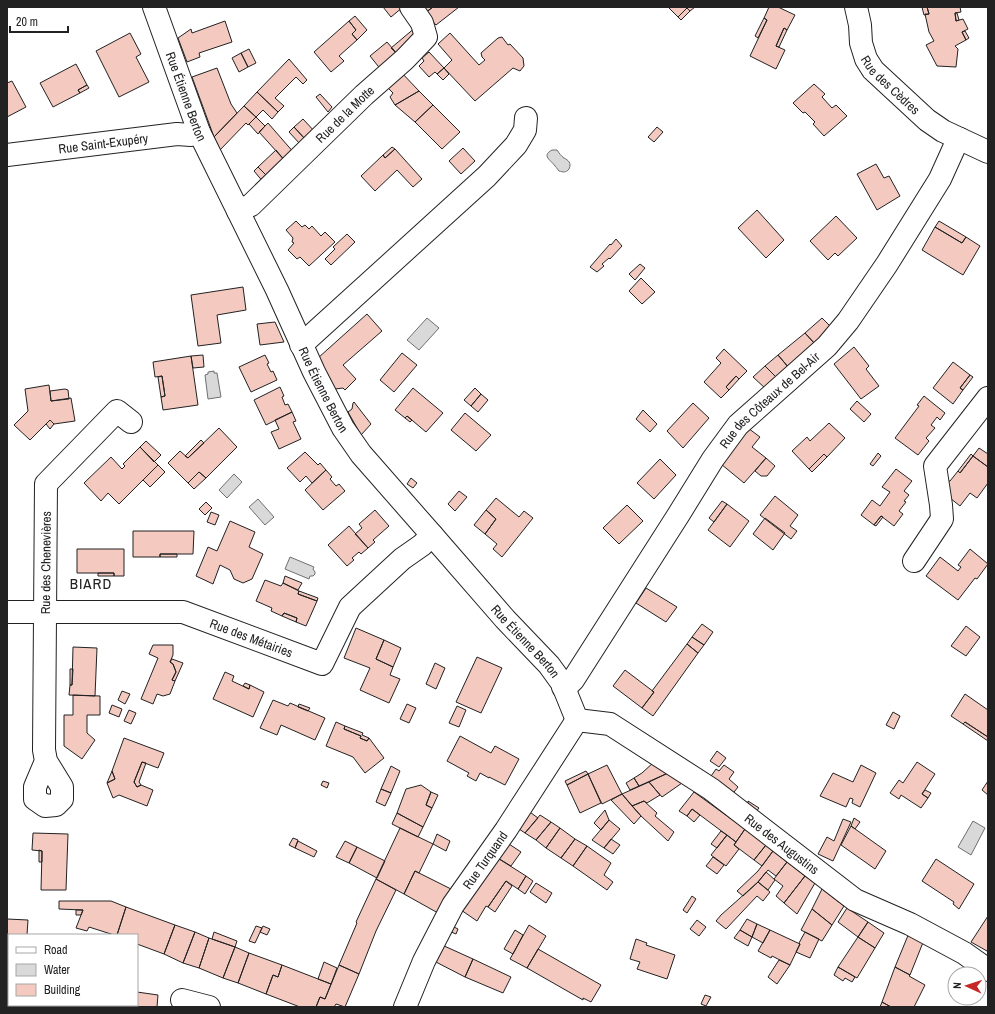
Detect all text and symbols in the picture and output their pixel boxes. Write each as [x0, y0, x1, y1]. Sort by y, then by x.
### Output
scale bar [10, 8, 68, 34]
text: 20 m [16, 14, 38, 30]
street label: Rue Étienne Berton [162, 50, 210, 144]
street label: Rue des Cèdres [857, 52, 923, 118]
street label: Rue de la Motte [312, 82, 378, 147]
street label: Rue Saint-Exupéry [58, 130, 150, 158]
street label: Rue Étienne Berton [295, 344, 352, 436]
street label: Rue des Côteaux de Bel-Air [716, 348, 824, 452]
street label: Rue des Chenevières [37, 511, 55, 614]
district label: BIARD [70, 573, 112, 594]
street label: Rue Étienne Berton [487, 601, 563, 681]
street label: Rue des Métairies [207, 615, 295, 661]
street label: Rue des Augustins [741, 810, 822, 878]
street label: Rue Turquand [459, 828, 512, 893]
legend [8, 934, 138, 1006]
text: Road [44, 942, 68, 958]
text: Water [44, 962, 71, 978]
north arrow [947, 966, 987, 1006]
text: Building [44, 982, 81, 998]
text: N [950, 982, 964, 989]

